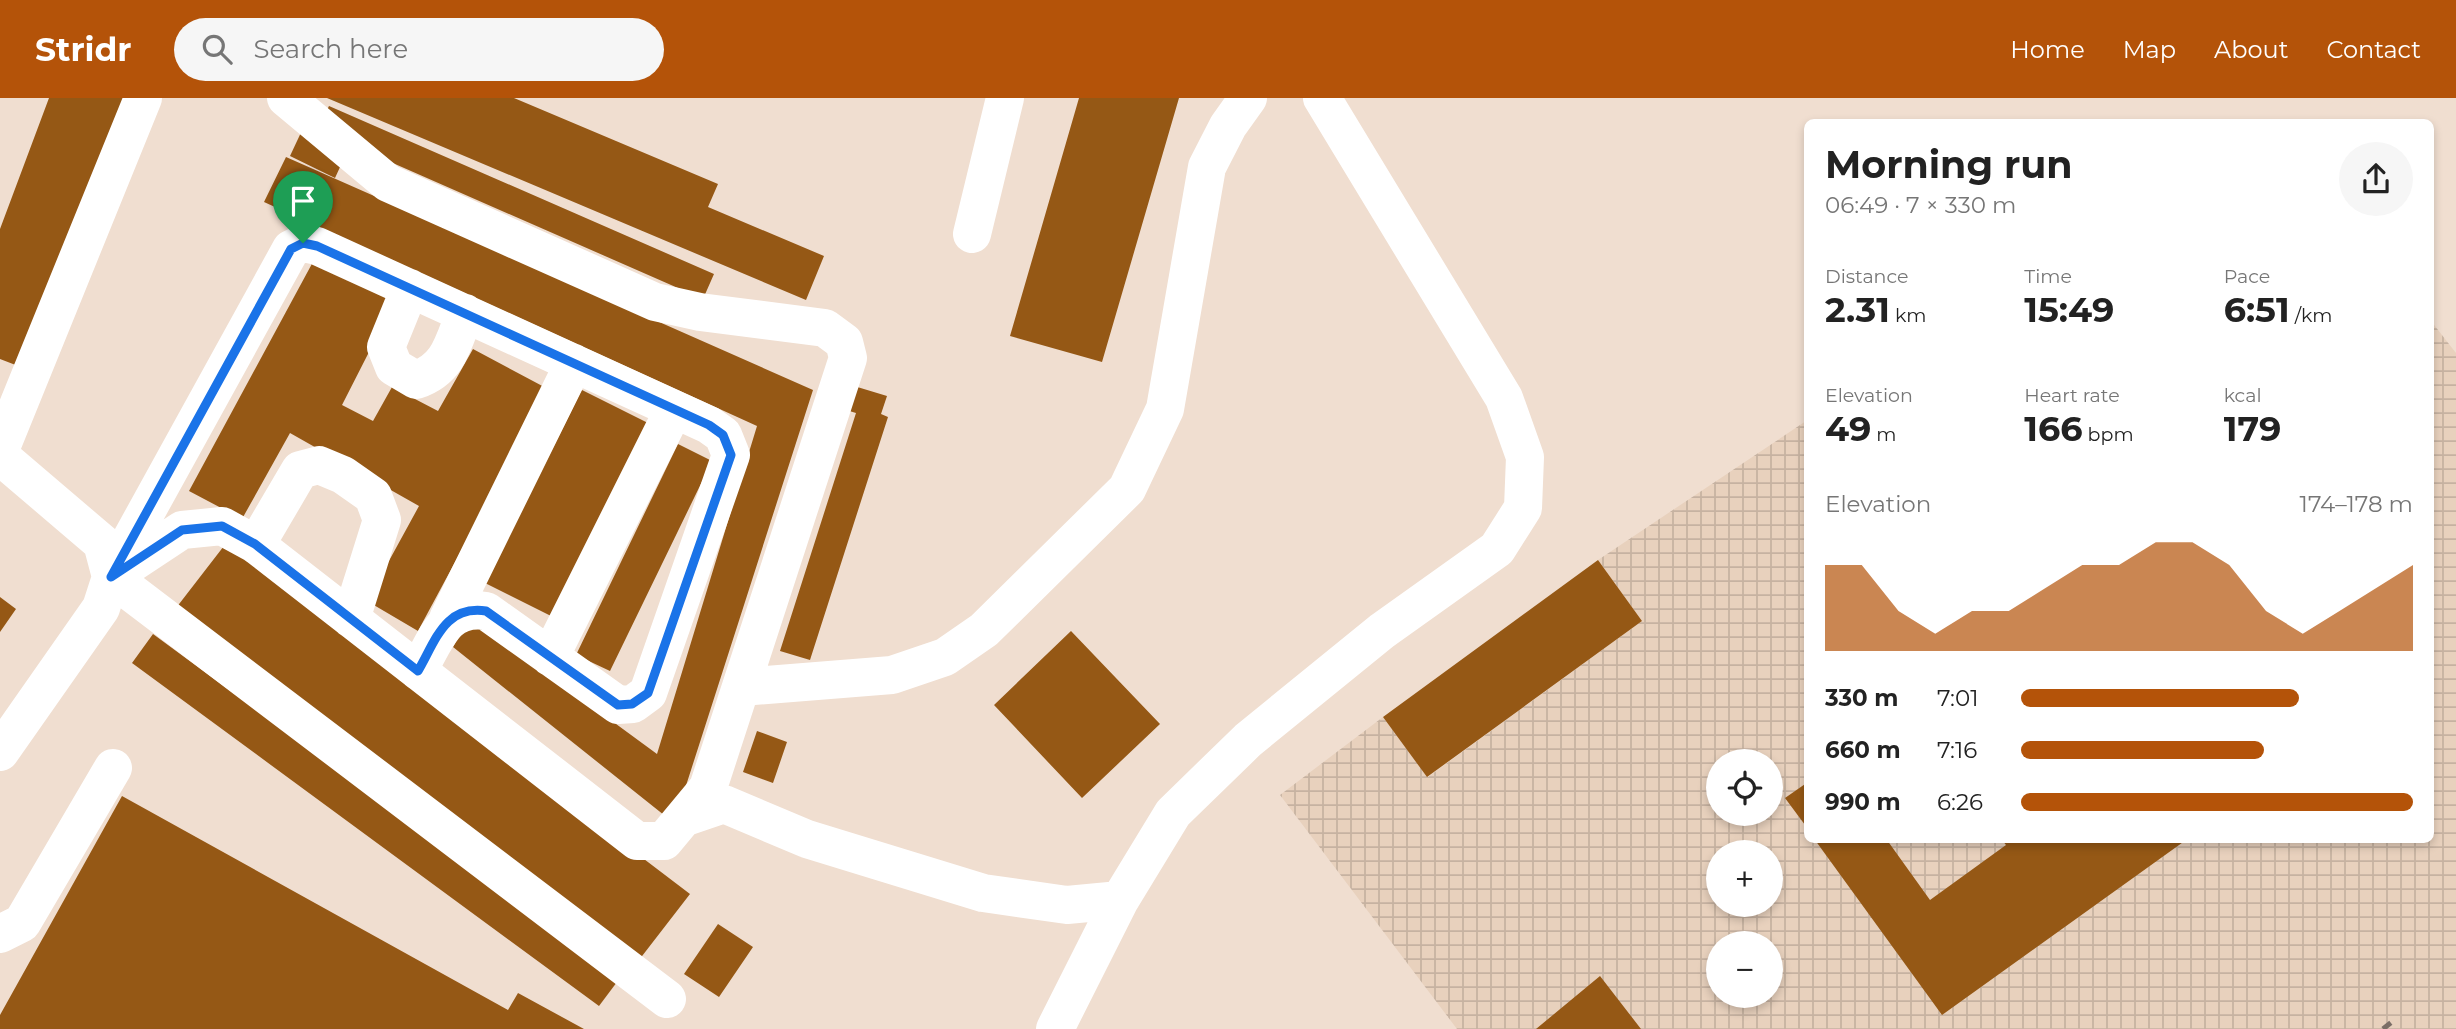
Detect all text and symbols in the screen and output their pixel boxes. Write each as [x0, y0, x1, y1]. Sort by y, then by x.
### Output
search box [174, 18, 664, 81]
text: Stridr [35, 29, 132, 69]
icon: search [198, 30, 236, 68]
text: Search here [254, 33, 408, 65]
text: Home [2010, 35, 2085, 64]
text: Map [2123, 35, 2176, 64]
text: About [2214, 35, 2288, 64]
text: Contact [2326, 35, 2421, 64]
text: Morning run [1825, 141, 2073, 188]
button: share [2339, 142, 2413, 216]
pin [273, 171, 333, 243]
icon: arrive [284, 182, 322, 220]
text: 06:49 · 7 × 330 m [1825, 191, 2016, 219]
text: Distance [1825, 265, 1908, 288]
text: Time [2024, 265, 2072, 288]
text: Pace [2224, 265, 2270, 288]
text: 2.31 [1825, 288, 1890, 331]
text: 15:49 [2024, 288, 2114, 331]
text: 6:51 [2224, 288, 2290, 331]
text: km [1890, 304, 1926, 327]
text: /km [2290, 304, 2333, 327]
text: Elevation [1825, 384, 1913, 407]
text: Heart rate [2024, 384, 2120, 407]
text: kcal [2224, 384, 2262, 407]
text: 49 [1825, 407, 1871, 450]
text: 166 [2024, 407, 2083, 450]
text: 179 [2224, 407, 2281, 450]
text: m [1871, 423, 1896, 446]
text: bpm [2083, 423, 2134, 446]
text: Elevation [1825, 490, 1931, 518]
text: 174–178 m [2300, 490, 2413, 518]
text: 330 m [1825, 684, 1898, 712]
text: 7:01 [1937, 684, 1979, 712]
text: 660 m [1825, 736, 1901, 764]
text: 7:16 [1937, 736, 1977, 764]
map controls [1706, 749, 1783, 1008]
button: locate [1706, 749, 1783, 826]
text: 990 m [1825, 788, 1901, 816]
text: 6:26 [1937, 788, 1983, 816]
button: + [1706, 840, 1783, 917]
button: − [1706, 931, 1783, 1008]

